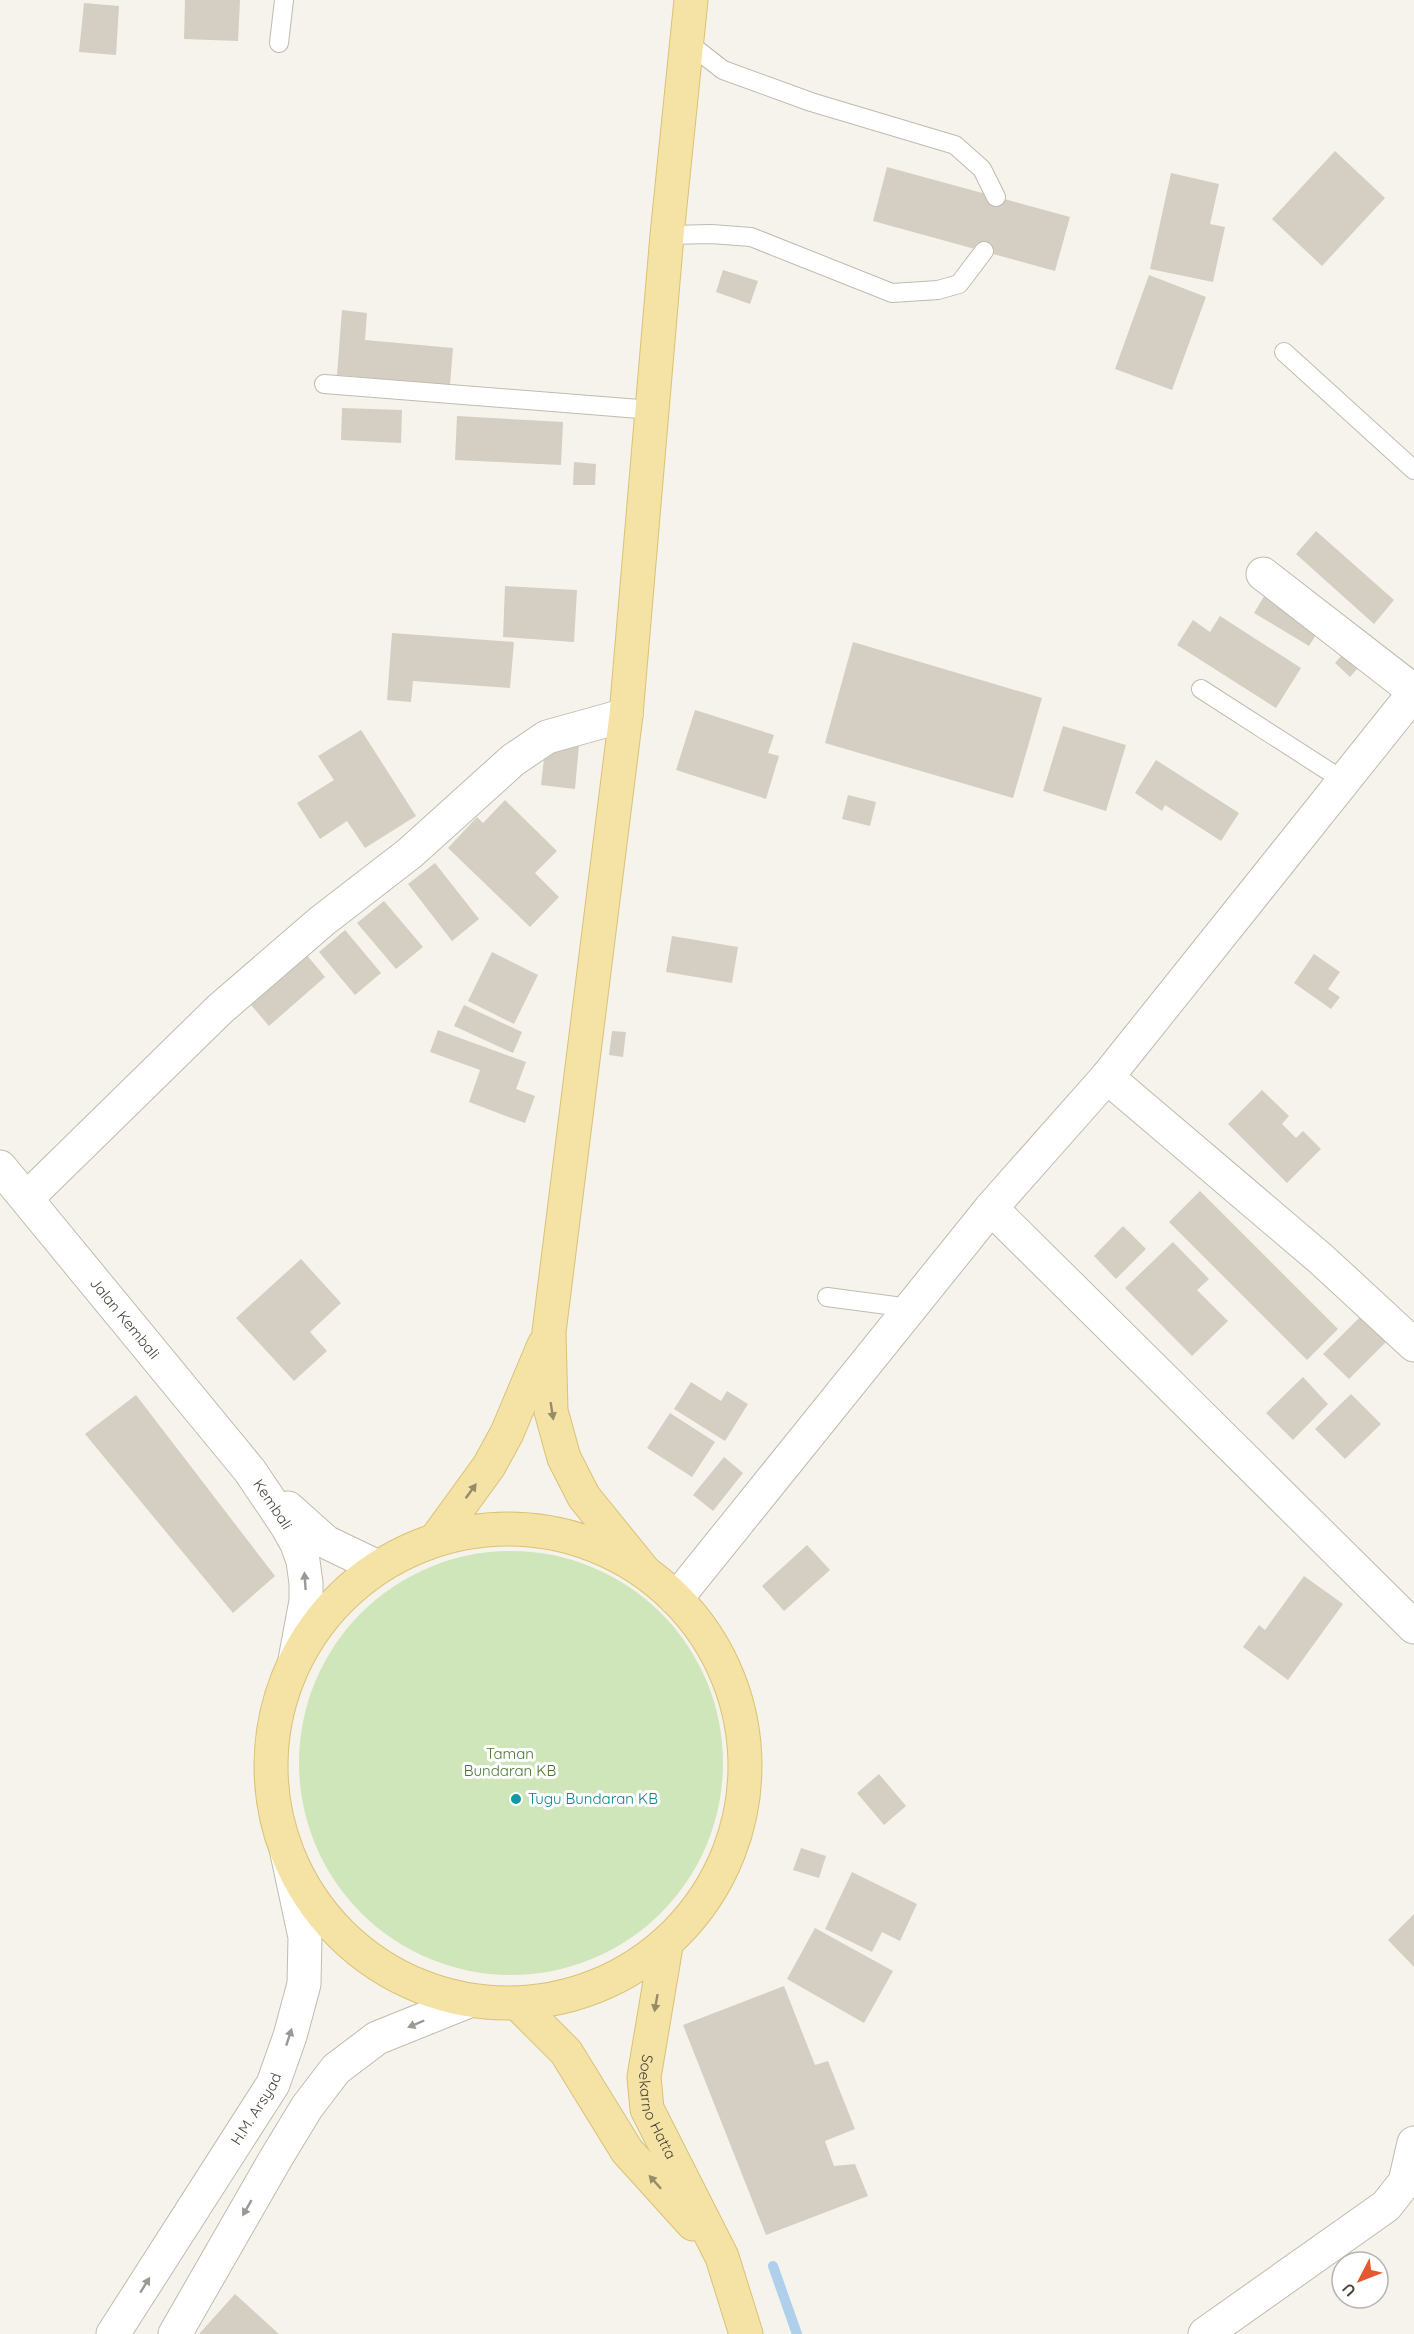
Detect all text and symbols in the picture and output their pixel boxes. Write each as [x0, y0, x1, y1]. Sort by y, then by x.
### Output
street label: Jalan Kembali [86, 1273, 164, 1363]
one-way arrow [548, 1402, 557, 1421]
street label: Kembali [249, 1475, 297, 1533]
one-way arrow [464, 1484, 476, 1499]
one-way arrow [300, 1572, 310, 1591]
park label: Taman Bundaran KB [464, 1744, 556, 1780]
place label: Tugu Bundaran KB [528, 1789, 658, 1808]
marker: Tugu Bundaran KB [509, 1792, 523, 1806]
one-way arrow [651, 1994, 660, 2013]
one-way arrow [406, 2019, 424, 2029]
one-way arrow [285, 2028, 295, 2046]
street label: Soekarno Hatta [635, 2053, 681, 2162]
street label: H.M. Arsyad [226, 2070, 285, 2149]
one-way arrow [649, 2175, 662, 2190]
one-way arrow [242, 2200, 252, 2217]
north arrow [1330, 2250, 1390, 2310]
one-way arrow [139, 2277, 150, 2293]
text: U [1338, 2279, 1360, 2301]

